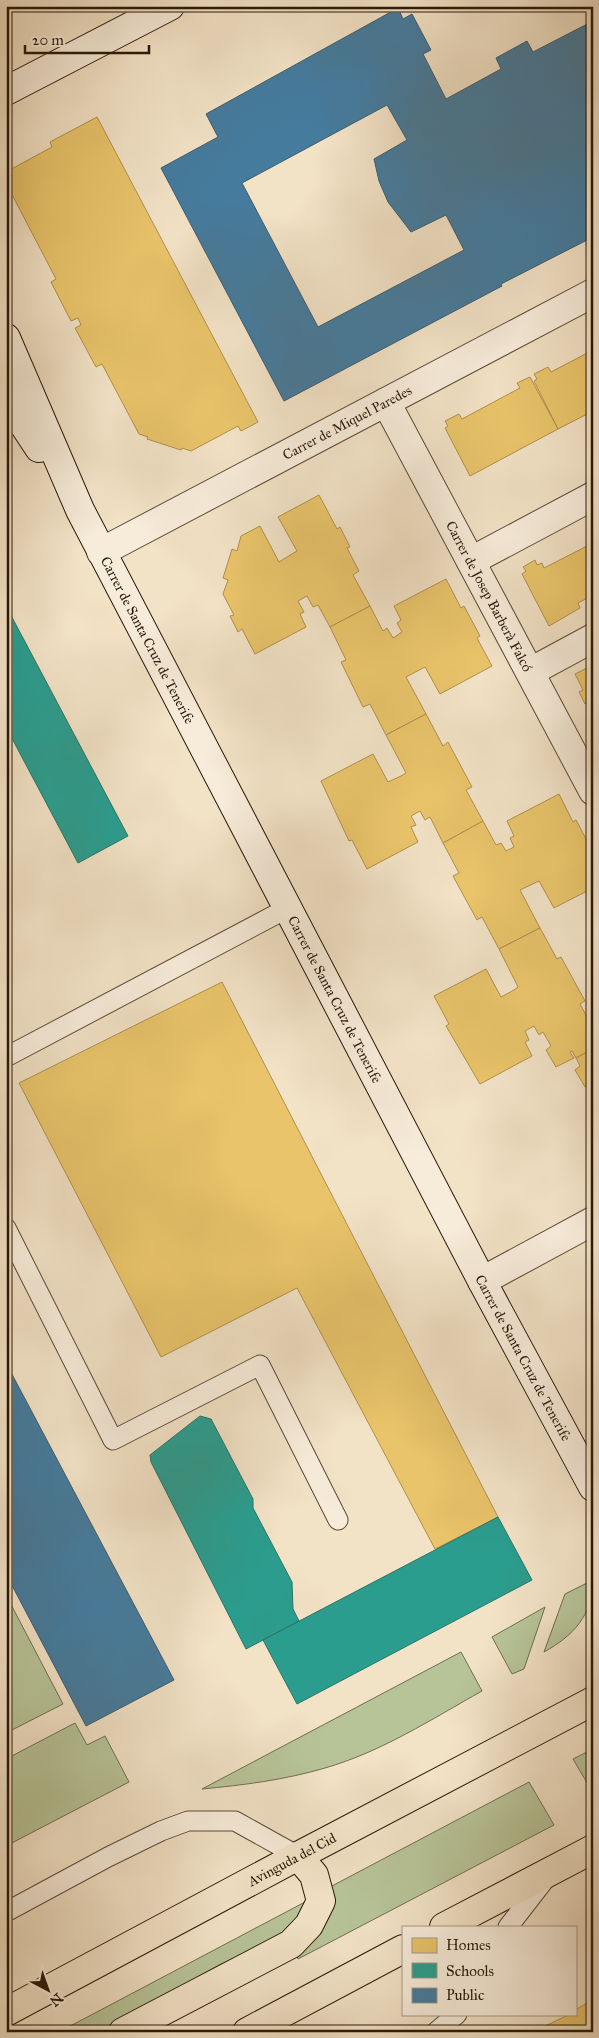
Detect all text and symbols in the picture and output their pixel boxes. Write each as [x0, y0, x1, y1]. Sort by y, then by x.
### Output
scale bar [25, 22, 149, 54]
text: 20 m [32, 31, 64, 49]
street label: Carrer de Miquel Paredes [280, 382, 415, 464]
street label: Carrer de Josep Barberà Falcó [442, 518, 536, 675]
street label: Carrer de Santa Cruz de Tenerife [97, 554, 198, 727]
street label: Carrer de Santa Cruz de Tenerife [284, 913, 385, 1086]
street label: Carrer de Santa Cruz de Tenerife [471, 1272, 575, 1444]
street label: Avinguda del Cid [244, 1830, 339, 1891]
legend [402, 1926, 576, 2016]
text: Homes [446, 1936, 491, 1954]
text: Schools [446, 1962, 494, 1980]
north arrow [22, 1966, 72, 2016]
text: Public [446, 1986, 484, 2004]
text: N [46, 1989, 66, 2010]

